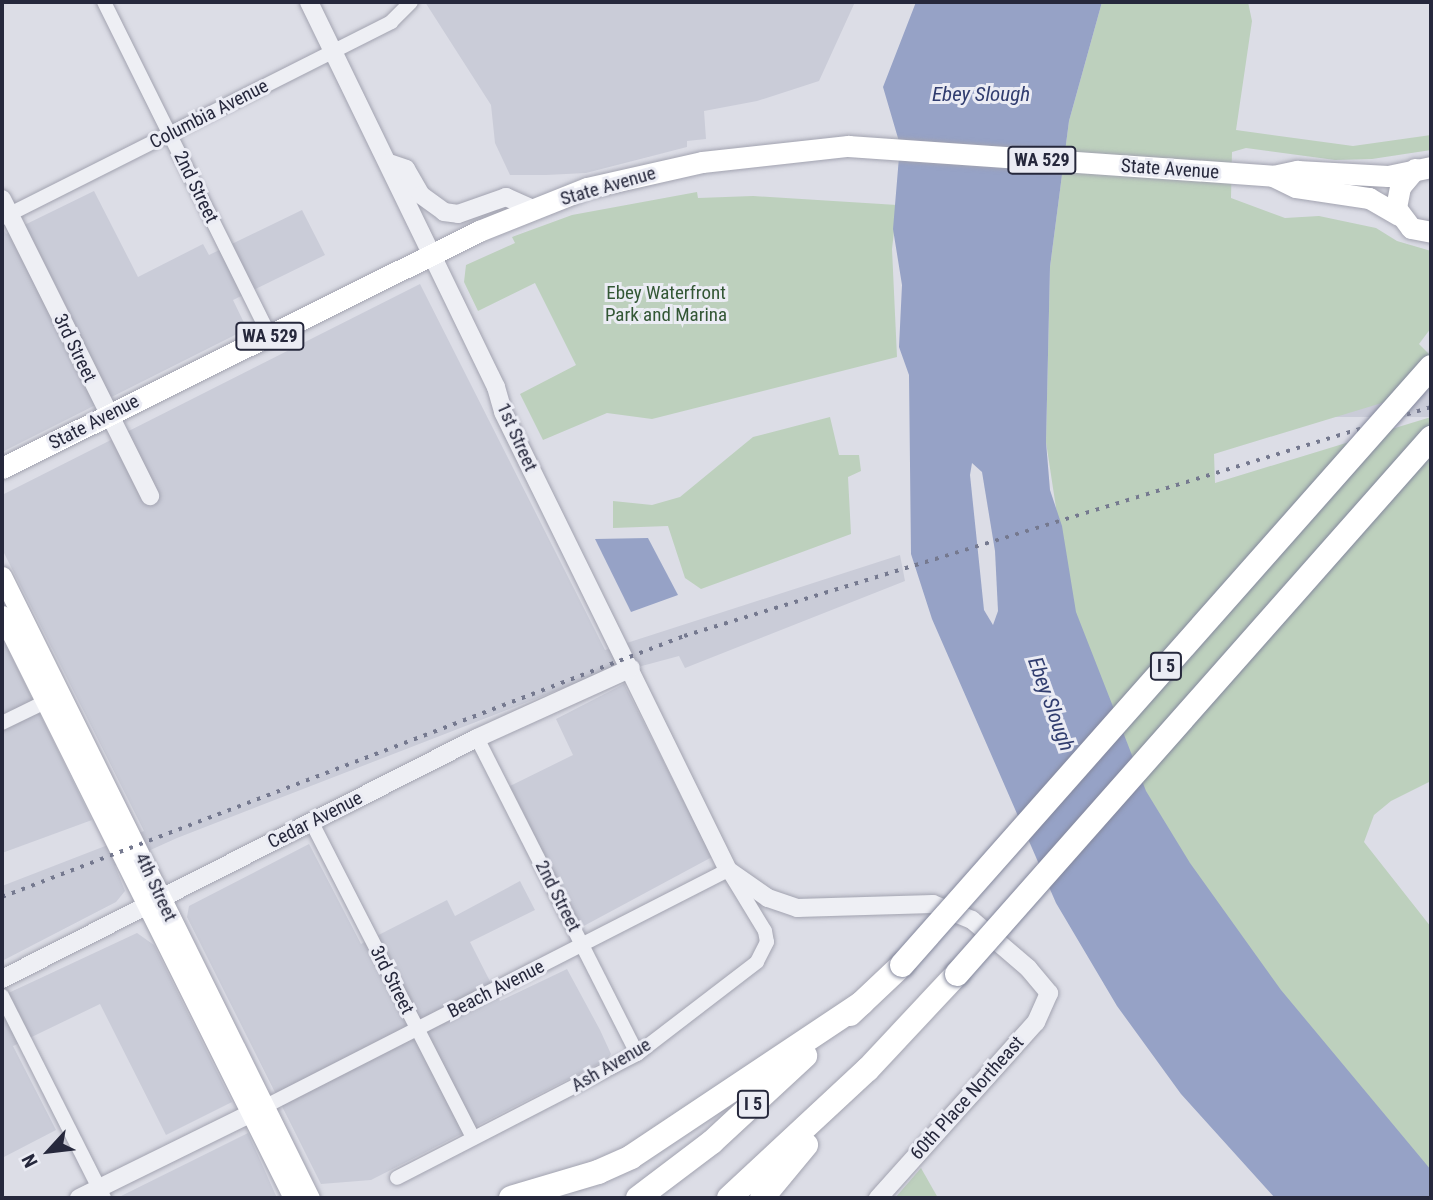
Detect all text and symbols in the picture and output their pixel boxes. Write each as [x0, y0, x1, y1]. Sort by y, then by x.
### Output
street label: Columbia Avenue [146, 74, 272, 154]
water label: Ebey Slough [932, 81, 1030, 107]
road number: WA 529 [1007, 146, 1077, 174]
street label: 2nd Street [169, 147, 223, 227]
street label: State Avenue [1120, 154, 1220, 184]
street label: State Avenue [558, 162, 658, 210]
park label: Ebey Waterfront Park and Marina [605, 282, 727, 326]
street label: 3rd Street [49, 310, 101, 386]
road number: WA 529 [235, 322, 305, 350]
street label: State Avenue [45, 390, 143, 454]
street label: 1st Street [492, 399, 542, 475]
road number: I 5 [1148, 652, 1184, 680]
water label: Ebey Slough [1022, 654, 1080, 754]
street label: Cedar Avenue [264, 786, 366, 854]
street label: 4th Street [130, 849, 182, 925]
street label: 2nd Street [530, 857, 586, 935]
street label: 3rd Street [365, 942, 419, 1018]
street label: Beach Avenue [444, 955, 548, 1023]
street label: 60th Place Northeast [905, 1031, 1029, 1165]
street label: Ash Avenue [567, 1033, 655, 1097]
road number: I 5 [736, 1090, 770, 1119]
north arrow [14, 1116, 84, 1186]
text: N [17, 1150, 43, 1171]

